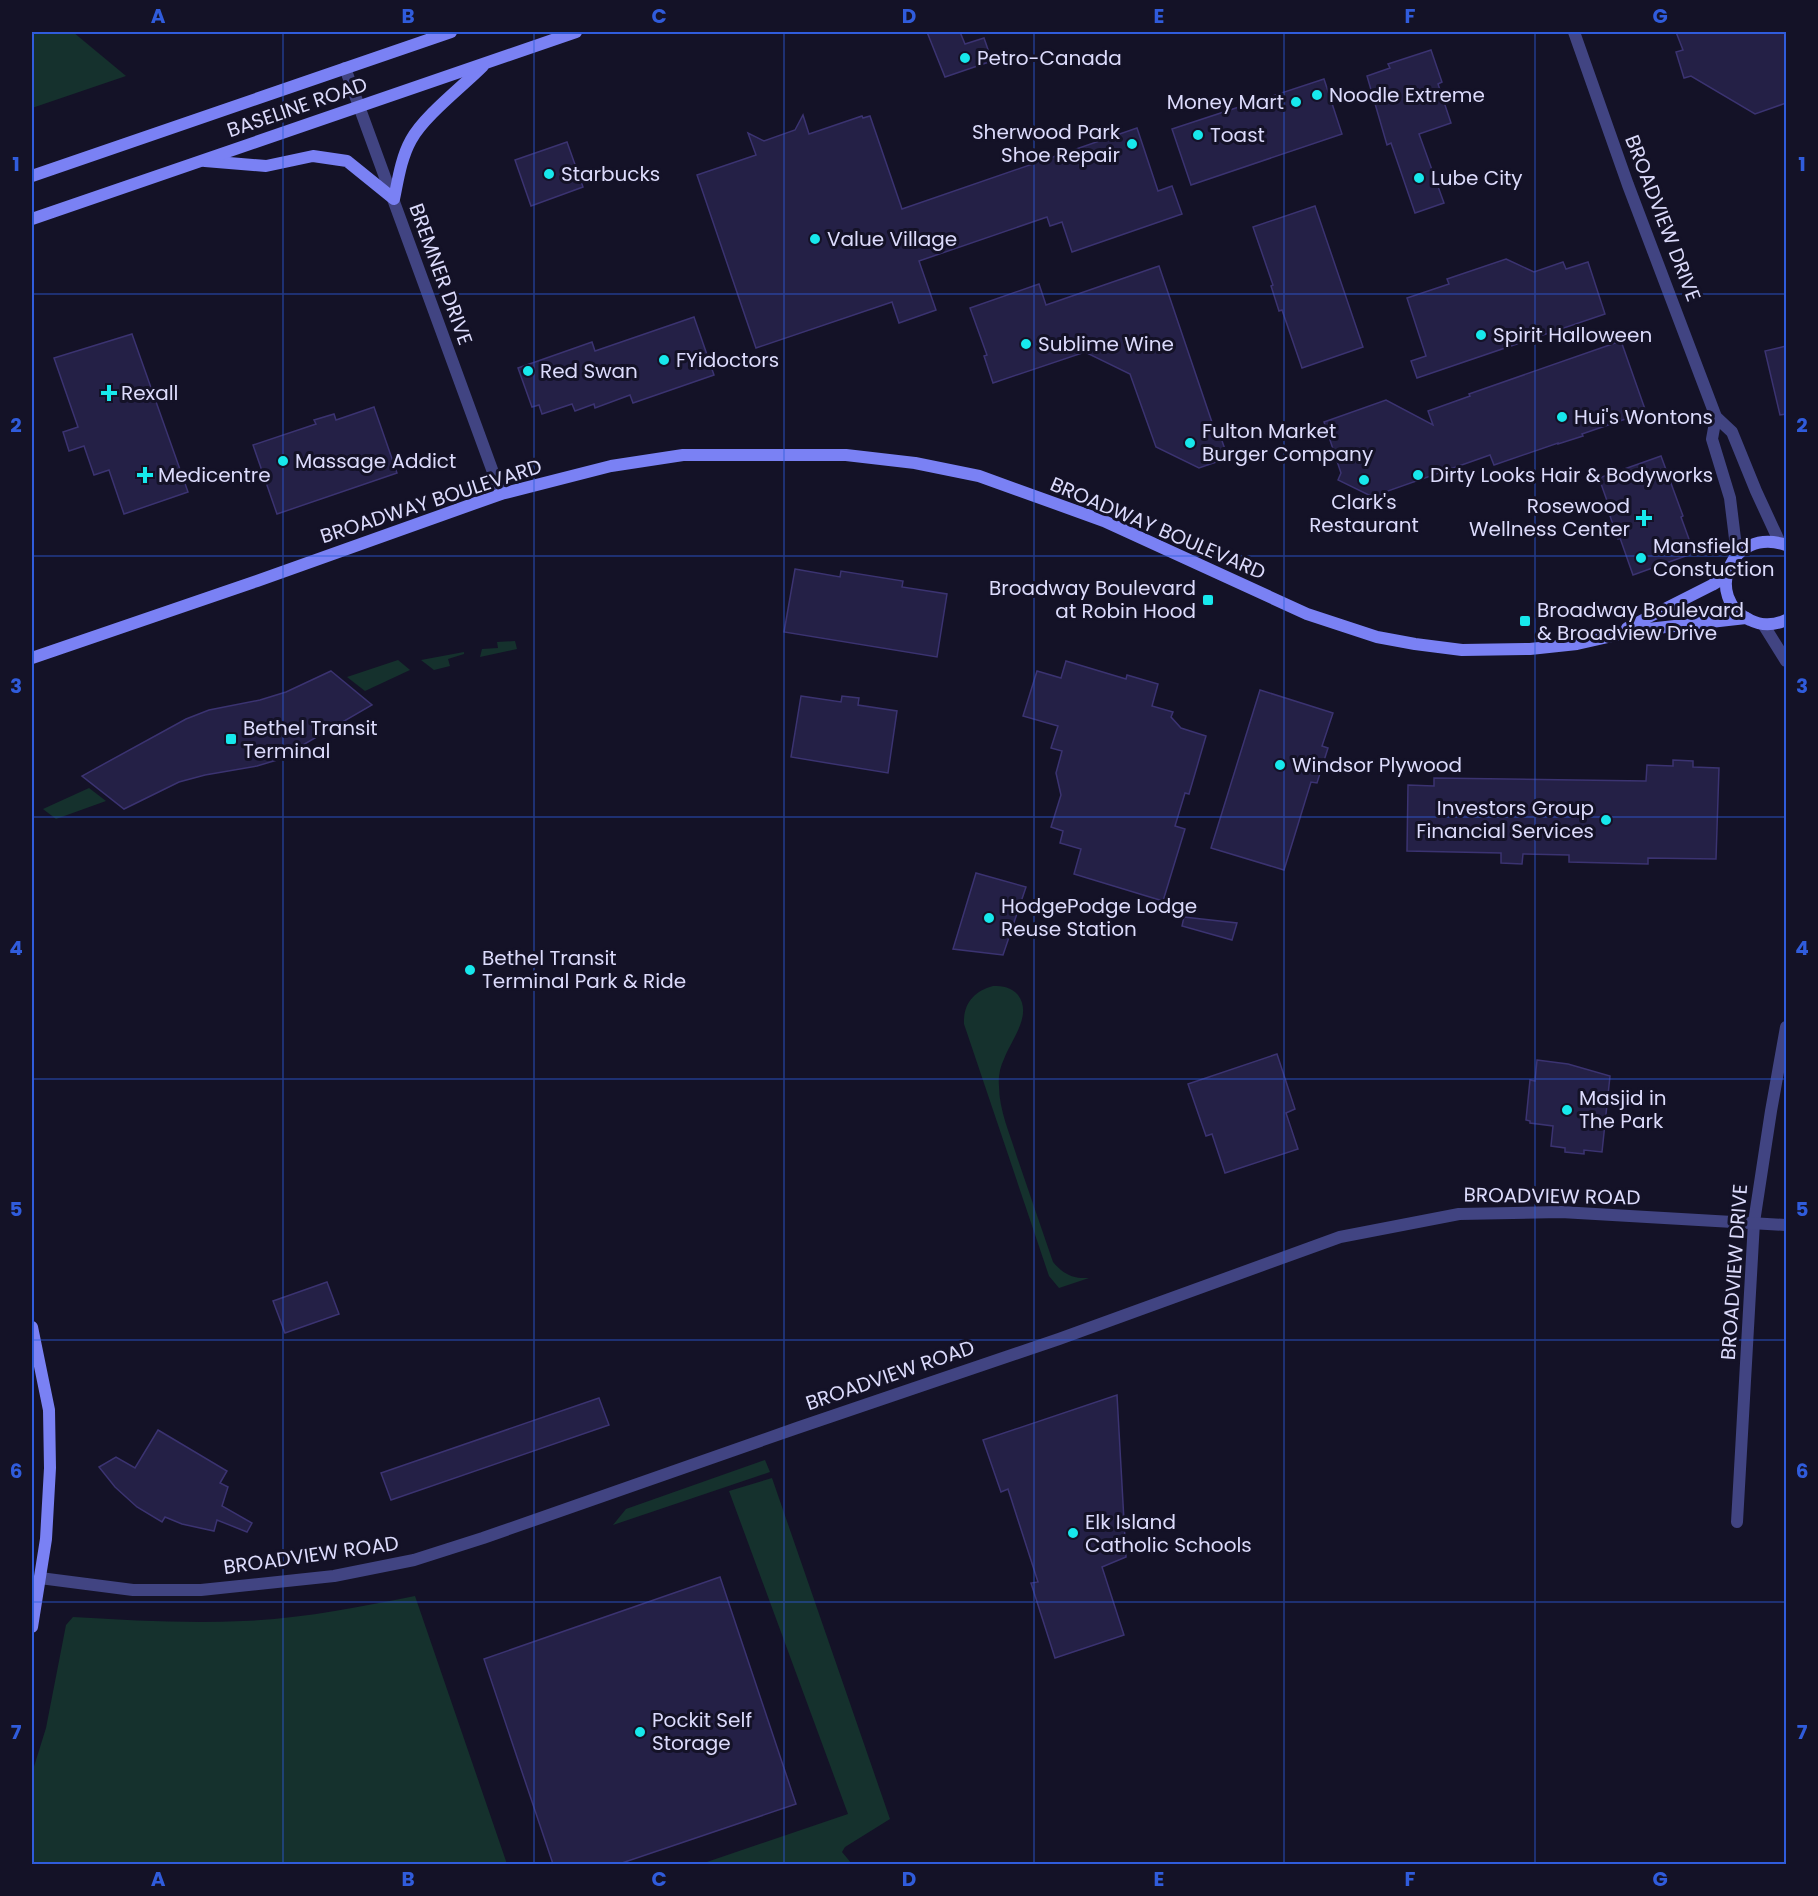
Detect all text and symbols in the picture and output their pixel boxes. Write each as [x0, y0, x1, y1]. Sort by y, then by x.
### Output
text: A [151, 2, 166, 30]
text: B [401, 2, 415, 30]
text: C [651, 2, 667, 30]
text: D [902, 2, 916, 30]
text: E [1154, 2, 1164, 30]
text: F [1405, 2, 1416, 30]
text: G [1652, 2, 1668, 30]
place label: Petro-Canada [977, 44, 1122, 72]
marker: Petro-Canada [958, 51, 972, 65]
street label: BASELINE ROAD [223, 70, 371, 144]
place label: Noodle Extreme [1329, 81, 1485, 109]
place label: Money Mart [1167, 88, 1284, 116]
marker: Noodle Extreme [1310, 88, 1324, 102]
marker: Money Mart [1289, 95, 1303, 109]
place label: Sherwood Park Shoe Repair [972, 118, 1121, 169]
place label: Toast [1210, 121, 1265, 149]
marker: Toast [1191, 128, 1205, 142]
street label: BROADVIEW DRIVE [1618, 131, 1708, 305]
marker: Sherwood Park Shoe Repair [1125, 137, 1139, 151]
text: 1 [12, 150, 20, 178]
text: 1 [1798, 150, 1806, 178]
place label: Starbucks [561, 160, 660, 188]
place label: Lube City [1431, 164, 1523, 192]
marker: Starbucks [542, 167, 556, 181]
marker: Lube City [1412, 171, 1426, 185]
street label: BREMNER DRIVE [402, 199, 480, 349]
place label: Value Village [827, 225, 957, 253]
marker: Value Village [808, 232, 822, 246]
place label: Spirit Halloween [1493, 321, 1652, 349]
marker: Spirit Halloween [1474, 328, 1488, 342]
place label: Sublime Wine [1038, 330, 1174, 358]
marker: Sublime Wine [1019, 337, 1033, 351]
place label: FYidoctors [676, 346, 779, 374]
marker: FYidoctors [657, 353, 671, 367]
place label: Red Swan [540, 357, 638, 385]
marker: Red Swan [521, 364, 535, 378]
place label: Rexall [121, 379, 179, 407]
marker: Rexall [102, 386, 116, 400]
place label: Hui's Wontons [1574, 403, 1713, 431]
marker: Hui's Wontons [1555, 410, 1569, 424]
text: 2 [10, 411, 22, 439]
text: 2 [1796, 411, 1808, 439]
place label: Fulton Market Burger Company [1202, 417, 1373, 468]
marker: Fulton Market Burger Company [1183, 436, 1197, 450]
place label: Massage Addict [295, 447, 456, 475]
street label: BROADWAY BOULEVARD [317, 452, 545, 550]
marker: Massage Addict [276, 454, 290, 468]
place label: Medicentre [158, 461, 271, 489]
place label: Dirty Looks Hair & Bodyworks [1430, 461, 1713, 489]
marker: Medicentre [136, 466, 154, 484]
marker: Dirty Looks Hair & Bodyworks [1411, 468, 1425, 482]
street label: BROADWAY BOULEVARD [1046, 470, 1270, 586]
marker: Clark's Restaurant [1357, 473, 1371, 487]
place label: Clark's Restaurant [1309, 488, 1419, 539]
place label: Rosewood Wellness Center [1469, 492, 1630, 543]
marker: Rosewood Wellness Center [1635, 509, 1653, 527]
place label: Mansfield Constuction [1653, 532, 1775, 583]
marker: Mansfield Constuction [1634, 551, 1648, 565]
place label: Broadway Boulevard at Robin Hood [989, 574, 1196, 625]
marker: Broadway Boulevard at Robin Hood [1201, 593, 1215, 607]
place label: Broadway Boulevard & Broadview Drive [1537, 596, 1744, 647]
marker: Broadway Boulevard & Broadview Drive [1518, 614, 1532, 628]
text: 3 [10, 672, 22, 700]
text: 3 [1796, 672, 1808, 700]
place label: Bethel Transit Terminal [243, 714, 378, 765]
marker: Bethel Transit Terminal [224, 732, 238, 746]
place label: Windsor Plywood [1292, 751, 1462, 779]
marker: Windsor Plywood [1273, 758, 1287, 772]
place label: Investors Group Financial Services [1416, 794, 1594, 845]
marker: Investors Group Financial Services [1599, 813, 1613, 827]
place label: HodgePodge Lodge Reuse Station [1001, 892, 1197, 943]
marker: HodgePodge Lodge Reuse Station [982, 911, 996, 925]
text: 4 [9, 934, 23, 962]
text: 4 [1795, 934, 1809, 962]
place label: Bethel Transit Terminal Park & Ride [482, 944, 686, 995]
marker: Bethel Transit Terminal Park & Ride [463, 963, 477, 977]
place label: Masjid in The Park [1579, 1084, 1667, 1135]
marker: Masjid in The Park [1560, 1103, 1574, 1117]
street label: BROADVIEW ROAD [1463, 1180, 1641, 1212]
street label: BROADVIEW DRIVE [1714, 1183, 1754, 1361]
text: 5 [10, 1195, 23, 1223]
text: 5 [1796, 1195, 1809, 1223]
street label: BROADVIEW ROAD [802, 1333, 978, 1417]
text: 6 [10, 1457, 22, 1485]
text: 6 [1796, 1457, 1808, 1485]
place label: Elk Island Catholic Schools [1085, 1508, 1252, 1559]
marker: Elk Island Catholic Schools [1066, 1526, 1080, 1540]
street label: BROADVIEW ROAD [221, 1529, 401, 1581]
place label: Pockit Self Storage [652, 1706, 752, 1757]
text: 7 [11, 1718, 22, 1746]
text: 7 [1797, 1718, 1808, 1746]
marker: Pockit Self Storage [633, 1725, 647, 1739]
text: A [151, 1865, 166, 1893]
text: B [401, 1865, 415, 1893]
text: C [651, 1865, 667, 1893]
text: D [902, 1865, 916, 1893]
text: E [1154, 1865, 1164, 1893]
text: F [1405, 1865, 1416, 1893]
text: G [1652, 1865, 1668, 1893]

